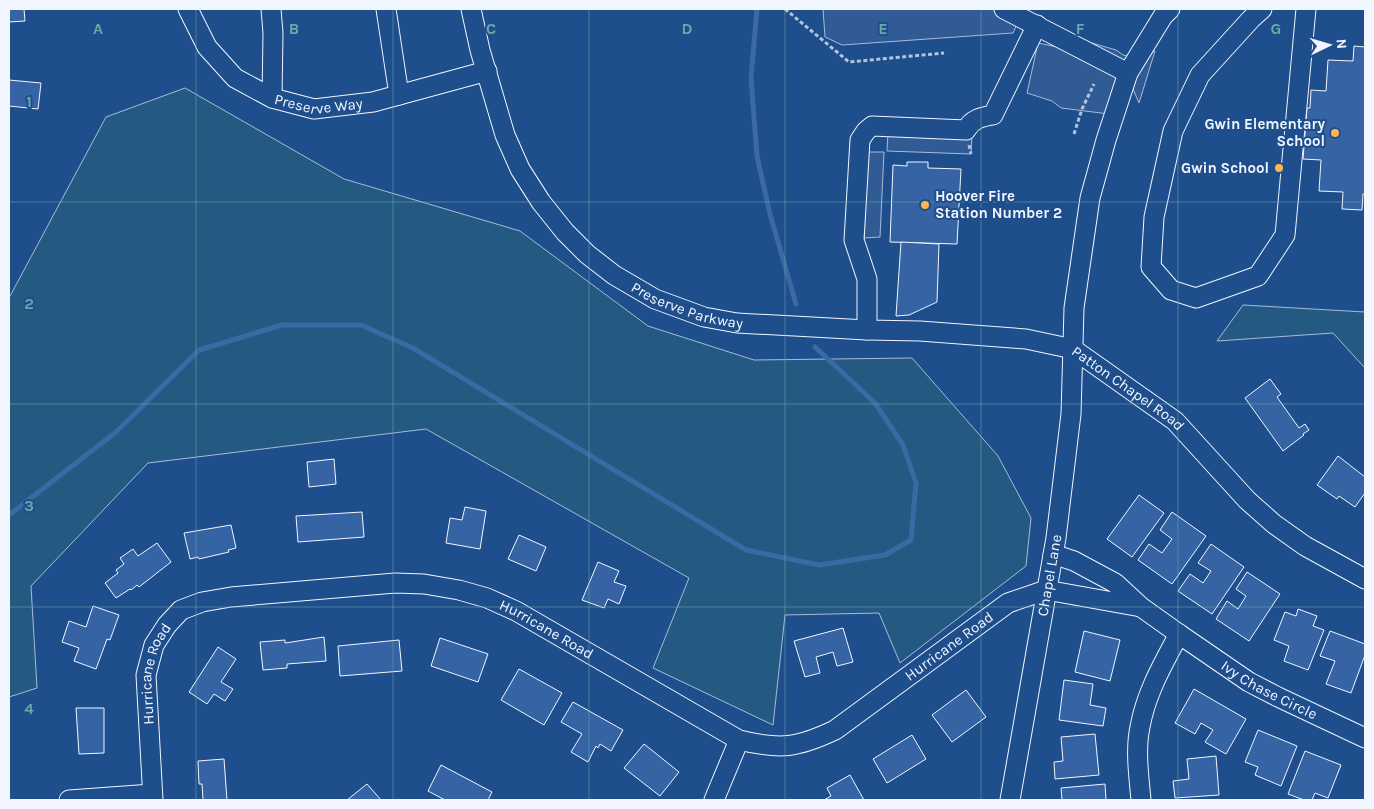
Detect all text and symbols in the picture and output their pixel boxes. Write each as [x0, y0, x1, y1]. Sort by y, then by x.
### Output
text: A [93, 19, 103, 38]
text: B [289, 19, 299, 38]
text: C [486, 19, 496, 38]
text: D [682, 19, 693, 38]
text: E [878, 19, 888, 38]
text: F [1076, 19, 1085, 38]
text: G [1271, 19, 1281, 38]
north arrow [1304, 20, 1354, 70]
text: N [1333, 38, 1350, 50]
street label: Preserve Way [273, 90, 364, 118]
text: 1 [26, 92, 32, 111]
place label: Gwin Elementary School [1204, 115, 1325, 150]
marker: Gwin Elementary School [1329, 127, 1341, 139]
place label: Gwin School [1181, 159, 1269, 177]
marker: Gwin School [1273, 162, 1285, 174]
place label: Hoover Fire Station Number 2 [935, 187, 1062, 222]
marker: Hoover Fire Station Number 2 [919, 199, 931, 211]
street label: Preserve Parkway [628, 278, 744, 332]
text: 2 [24, 294, 34, 313]
street label: Patton Chapel Road [1068, 342, 1188, 434]
text: 3 [24, 496, 34, 515]
street label: Chapel Lane [1033, 533, 1065, 618]
street label: Hurricane Road [497, 596, 597, 663]
street label: Hurricane Road [901, 608, 997, 685]
street label: Hurricane Road [137, 620, 175, 725]
street label: Ivy Chase Circle [1218, 657, 1320, 723]
text: 4 [24, 699, 34, 718]

